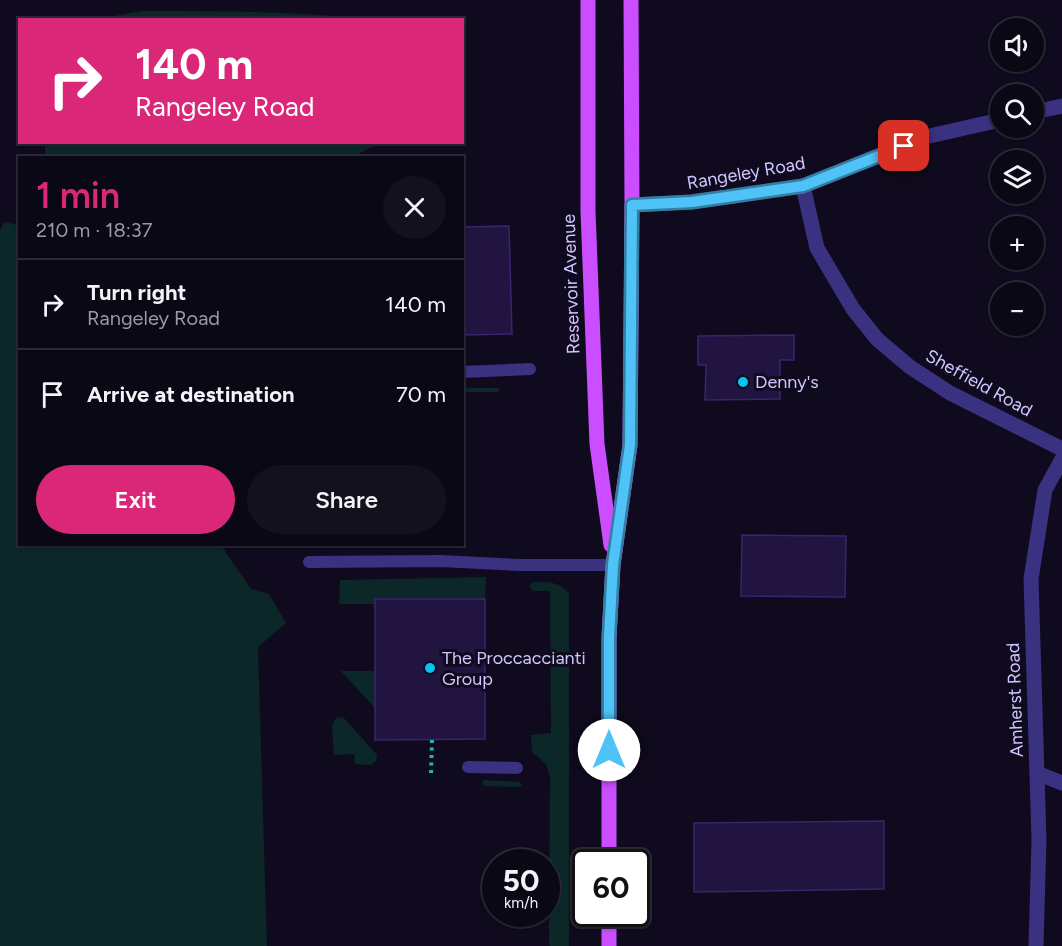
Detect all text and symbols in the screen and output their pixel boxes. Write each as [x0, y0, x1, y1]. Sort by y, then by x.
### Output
map controls [990, 18, 1044, 336]
button: sound [990, 18, 1044, 72]
text: 140 m [135, 39, 253, 90]
icon: right [36, 42, 114, 120]
button: search [990, 84, 1044, 138]
text: Rangeley Road [135, 90, 315, 123]
pin [878, 120, 929, 171]
icon: arrive [887, 129, 920, 162]
button: layers [990, 150, 1044, 204]
street label: Rangeley Road [685, 152, 807, 194]
text: 1 min [36, 174, 120, 217]
button: close [383, 176, 446, 239]
street label: Reservoir Avenue [558, 213, 584, 355]
button: + [990, 216, 1044, 270]
text: 210 m · 18:37 [36, 218, 152, 242]
text: Turn right [87, 279, 186, 306]
button: − [990, 282, 1044, 336]
icon: right [36, 288, 69, 321]
text: 140 m [385, 291, 446, 318]
text: Rangeley Road [87, 306, 220, 330]
street label: Sheffield Road [922, 345, 1036, 421]
place label: Denny's [755, 371, 819, 393]
marker: Denny's [736, 375, 750, 389]
icon: arrive [36, 378, 69, 411]
text: Arrive at destination [87, 381, 295, 408]
text: 70 m [396, 381, 446, 408]
button: Exit [36, 465, 235, 534]
button: Share [247, 465, 446, 534]
street label: Amherst Road [1002, 642, 1028, 758]
place label: The Proccaccianti Group [442, 647, 586, 690]
marker: The Proccaccianti Group [423, 661, 437, 675]
position arrow [577, 718, 641, 782]
speed limit sign: 60 [572, 849, 650, 927]
text: 50 [503, 862, 539, 899]
text: km/h [504, 894, 538, 912]

